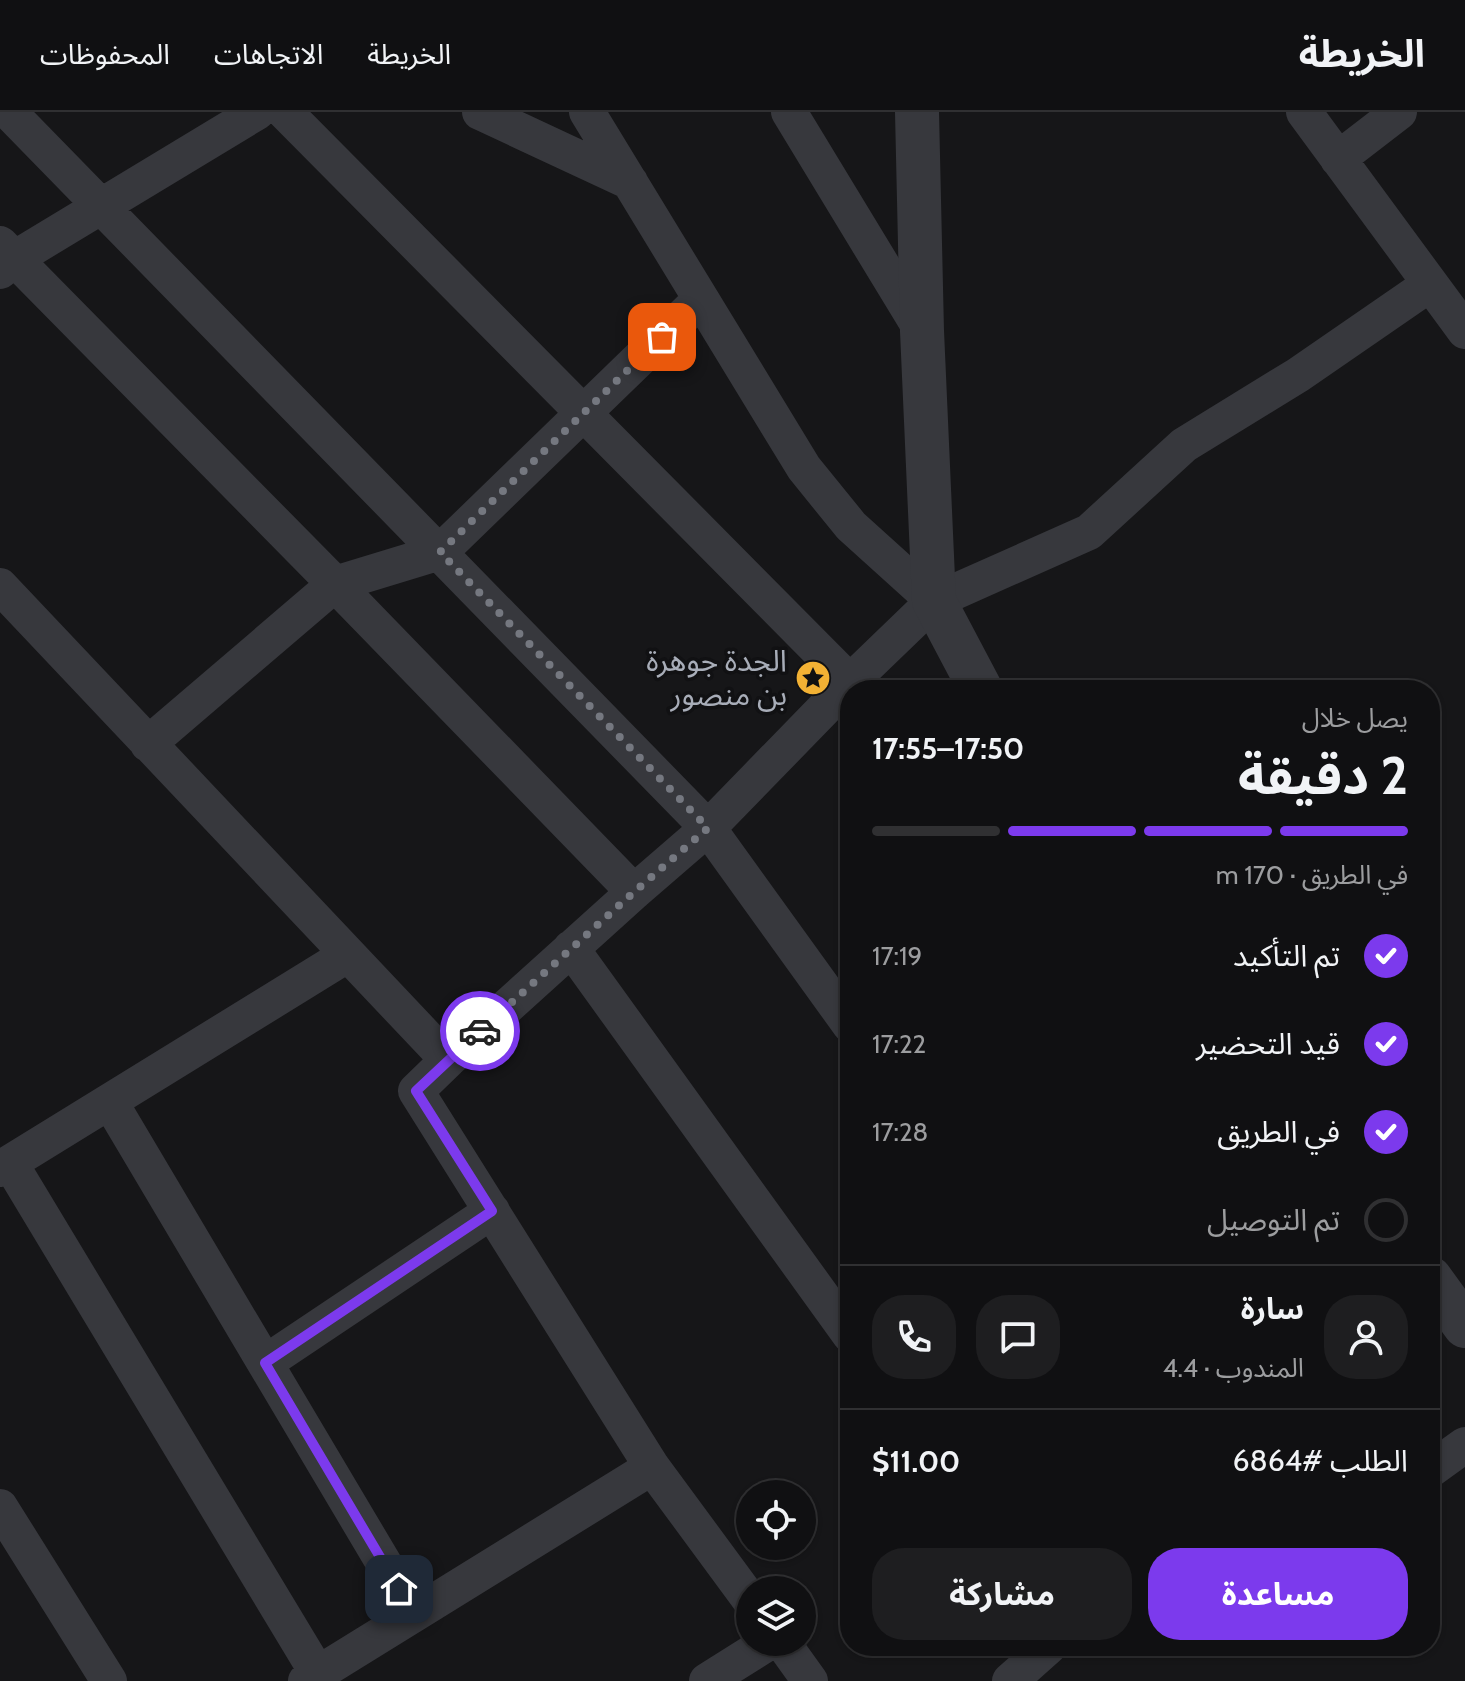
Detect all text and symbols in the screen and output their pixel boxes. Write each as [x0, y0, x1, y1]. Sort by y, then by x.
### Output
text: الخريطة [1299, 30, 1425, 77]
text: المحفوظات [40, 37, 170, 71]
text: الاتجاهات [214, 37, 323, 71]
text: الخريطة [367, 37, 451, 71]
pin [628, 303, 696, 371]
icon: bag [640, 315, 684, 359]
place label: الجدة جوهرة بن منصور [646, 642, 787, 713]
place icon: الجدة جوهرة بن منصور [794, 659, 832, 697]
text: يصل خلال [1302, 702, 1408, 734]
text: 17:50–17:55 [872, 730, 1024, 767]
text: 2 دقيقة [1238, 744, 1408, 807]
text: في الطريق · 170 m [1216, 859, 1408, 891]
icon: check [1364, 934, 1408, 978]
text: تم التأكيد [1233, 937, 1340, 974]
text: 17:19 [872, 940, 922, 972]
courier [440, 991, 520, 1071]
icon: car [458, 1009, 502, 1053]
icon: check [1364, 1022, 1408, 1066]
text: قيد التحضير [1196, 1025, 1340, 1062]
text: 17:22 [872, 1028, 926, 1060]
icon: check [1364, 1110, 1408, 1154]
text: في الطريق [1217, 1113, 1340, 1150]
text: 17:28 [872, 1116, 928, 1148]
text: تم التوصيل [1207, 1201, 1340, 1238]
text: سارة [1241, 1290, 1304, 1327]
button: phone [872, 1295, 956, 1379]
button: chat [976, 1295, 1060, 1379]
button: person [1324, 1295, 1408, 1379]
text: المندوب · 4.4 [1163, 1352, 1304, 1384]
text: الطلب #6864 [1232, 1442, 1408, 1479]
text: $11.00 [872, 1443, 960, 1480]
map controls [736, 1480, 816, 1656]
button: locate [736, 1480, 816, 1560]
button: مشاركة [872, 1548, 1132, 1640]
button: مساعدة [1148, 1548, 1408, 1640]
pin [365, 1555, 433, 1623]
icon: home [377, 1567, 421, 1611]
button: layers [736, 1576, 816, 1656]

